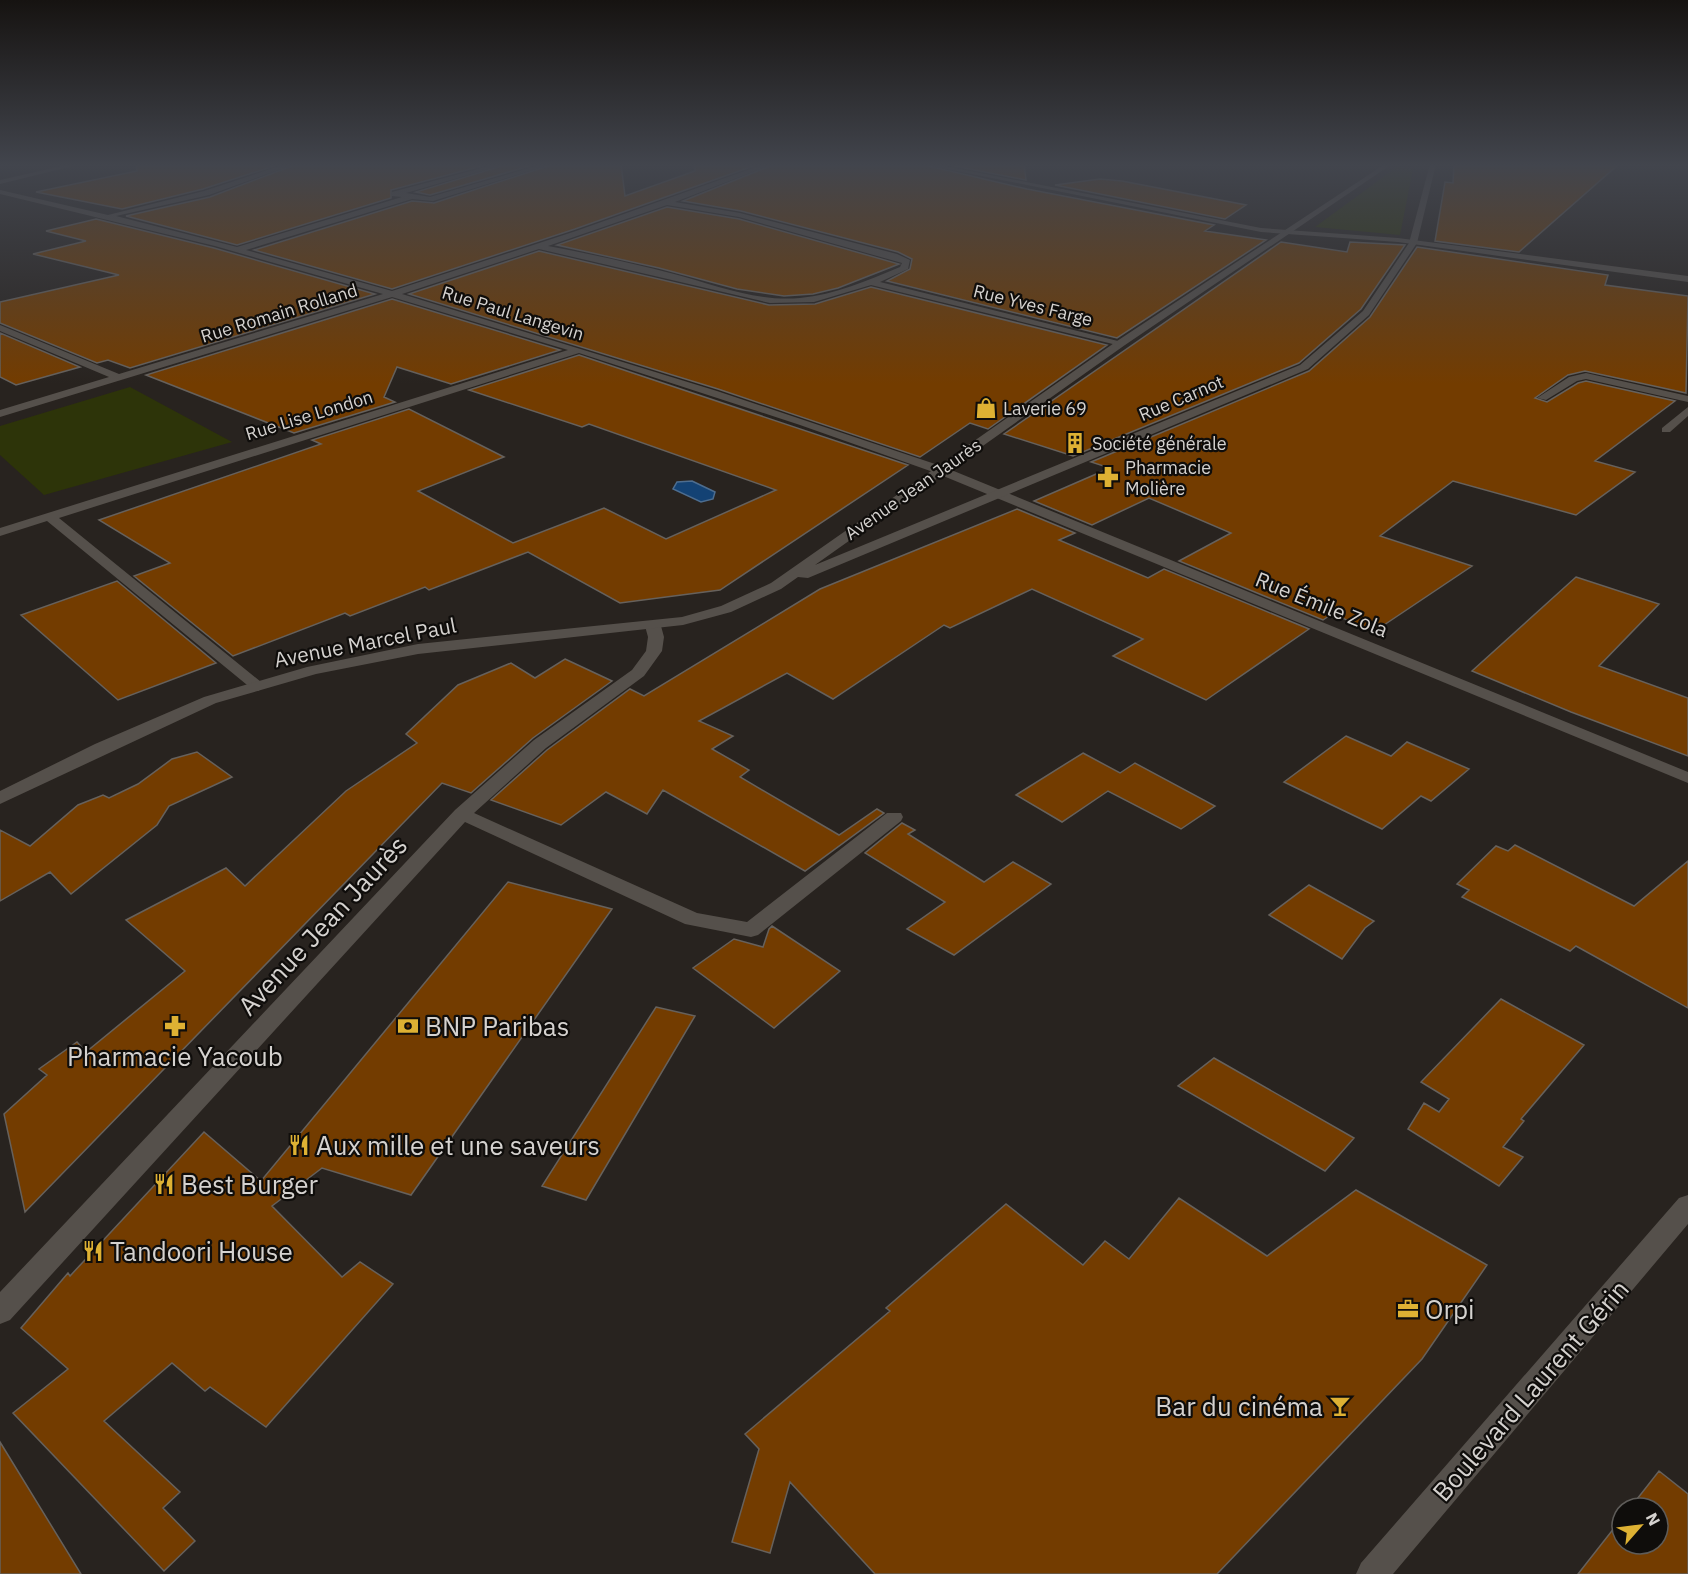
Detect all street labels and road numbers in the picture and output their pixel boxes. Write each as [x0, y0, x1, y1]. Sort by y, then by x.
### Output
street label: Rue Romain Rolland [198, 278, 360, 348]
street label: Rue Yves Farge [971, 279, 1095, 331]
street label: Rue Paul Langevin [439, 280, 587, 346]
street label: Rue Carnot [1135, 370, 1227, 426]
street label: Rue Lise London [242, 385, 376, 445]
street label: Avenue Jean Jaurès [840, 433, 986, 545]
street label: Rue Émile Zola [1252, 565, 1392, 643]
street label: Avenue Marcel Paul [272, 611, 459, 673]
street label: Avenue Jean Jaurès [230, 828, 414, 1022]
street label: Boulevard Laurent Gérin [1424, 1272, 1636, 1508]

